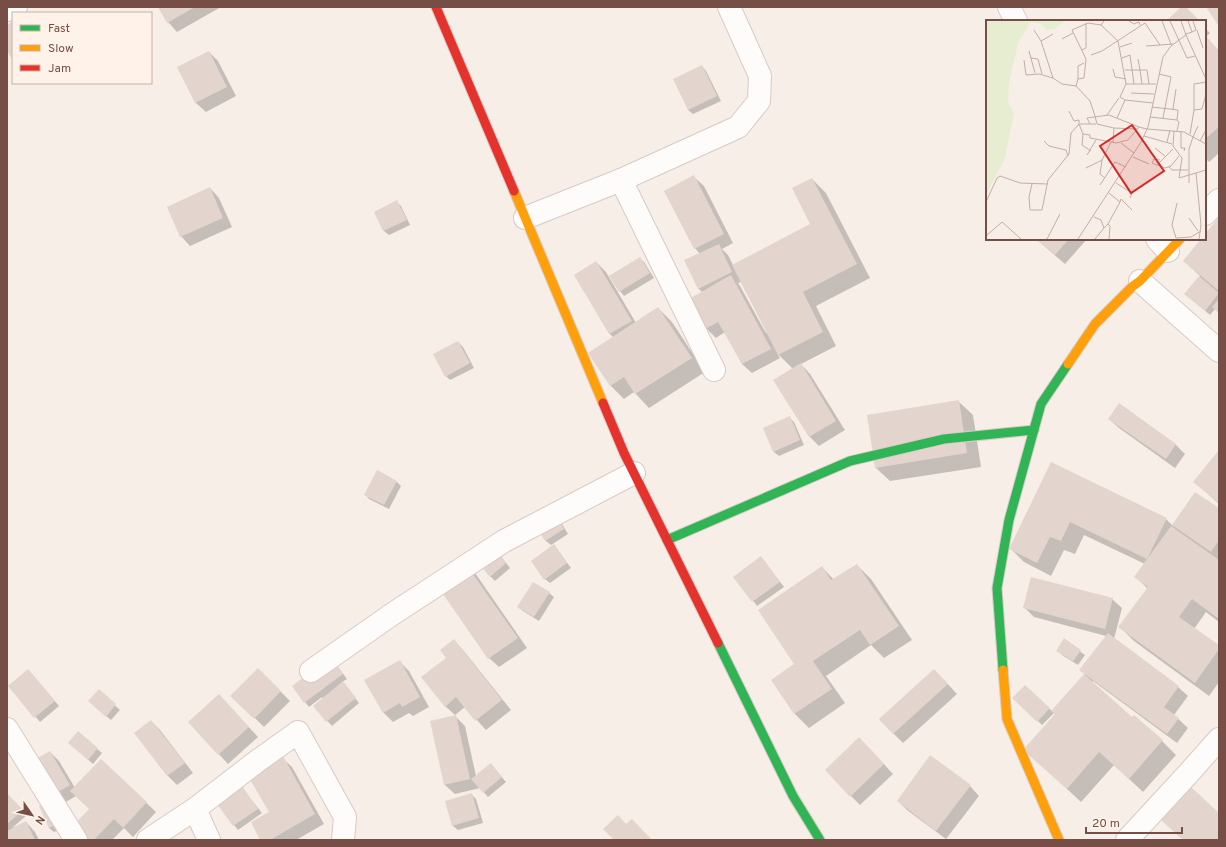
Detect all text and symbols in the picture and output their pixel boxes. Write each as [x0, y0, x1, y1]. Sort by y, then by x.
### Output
legend [12, 12, 152, 84]
inset map [986, 20, 1206, 240]
text: Fast [48, 21, 70, 37]
text: Slow [48, 41, 74, 57]
text: Jam [48, 61, 71, 77]
north arrow [12, 795, 52, 835]
scale bar [1086, 809, 1182, 835]
text: N [31, 813, 47, 827]
text: 20 m [1092, 816, 1120, 832]

